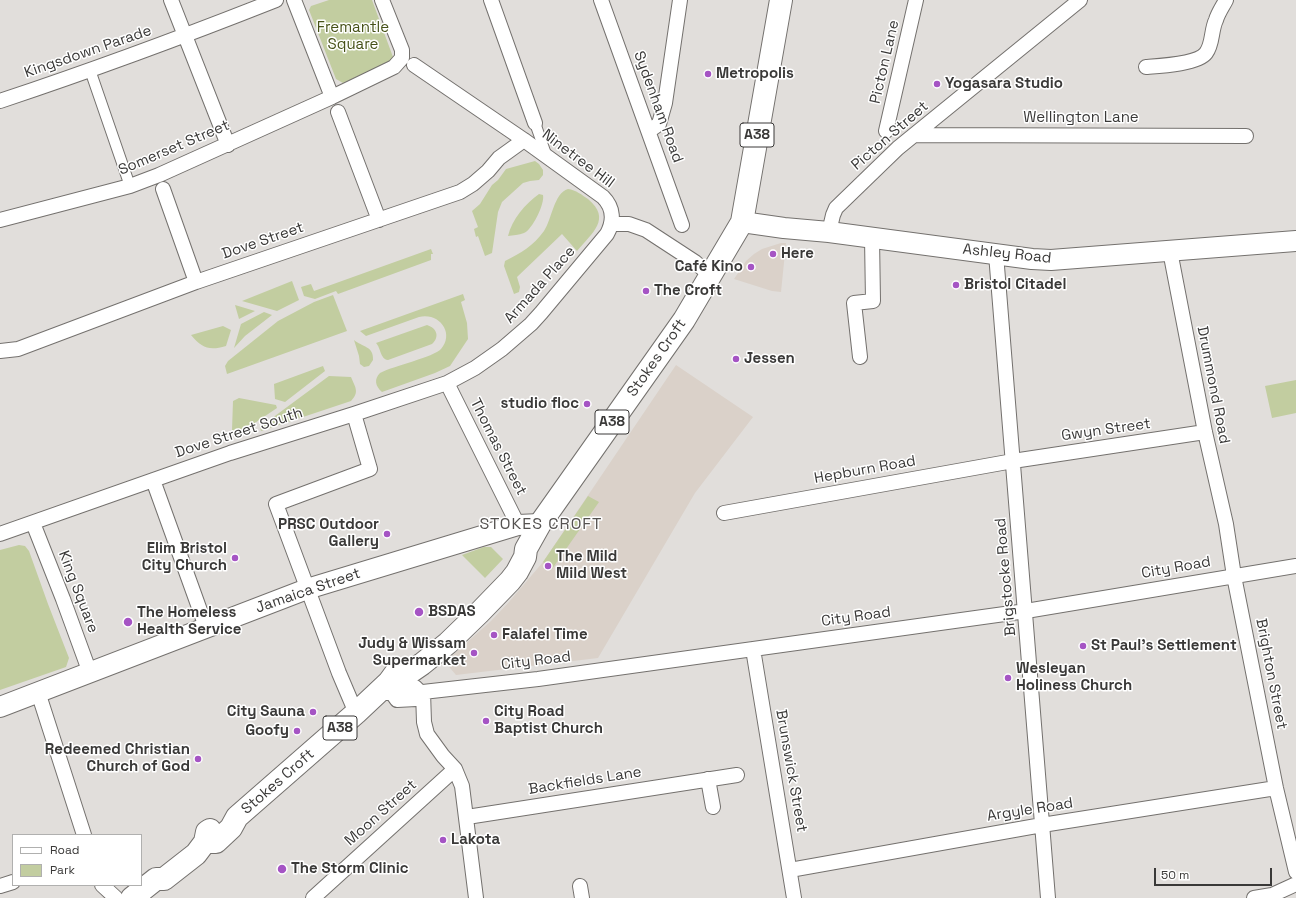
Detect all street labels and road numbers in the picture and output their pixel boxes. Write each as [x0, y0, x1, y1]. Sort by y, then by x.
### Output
street label: Picton Lane [867, 18, 903, 106]
street label: Kingsdown Parade [22, 22, 154, 82]
street label: Sydenham Road [629, 49, 687, 165]
street label: Picton Street [848, 98, 932, 174]
street label: Wellington Lane [1023, 109, 1139, 127]
street label: Somerset Street [116, 116, 232, 180]
road number: A38 [740, 123, 774, 147]
street label: Ninetree Hill [538, 126, 618, 192]
street label: Dove Street [220, 219, 306, 263]
street label: Ashley Road [962, 240, 1052, 268]
street label: Armada Place [501, 243, 579, 327]
street label: Stokes Croft [624, 316, 690, 400]
street label: Drummond Road [1193, 325, 1233, 445]
street label: Thomas Street [466, 396, 530, 498]
street label: Dove Street South [173, 404, 305, 462]
road number: A38 [595, 410, 629, 434]
street label: Gwyn Street [1060, 415, 1152, 445]
street label: Hepburn Road [813, 452, 917, 488]
street label: Brigstocke Road [992, 517, 1020, 637]
street label: King Square [54, 548, 102, 636]
street label: City Road [1140, 553, 1212, 583]
street label: Jamaica Street [253, 565, 363, 617]
street label: City Road [820, 603, 892, 631]
street label: Brighton Street [1251, 617, 1291, 731]
street label: City Road [500, 648, 572, 674]
street label: Brunswick Street [771, 708, 811, 834]
road number: A38 [323, 716, 357, 740]
street label: Stokes Croft [238, 745, 318, 819]
street label: Backfields Lane [527, 763, 643, 799]
street label: Moon Street [341, 776, 421, 850]
street label: Argyle Road [986, 794, 1074, 826]

